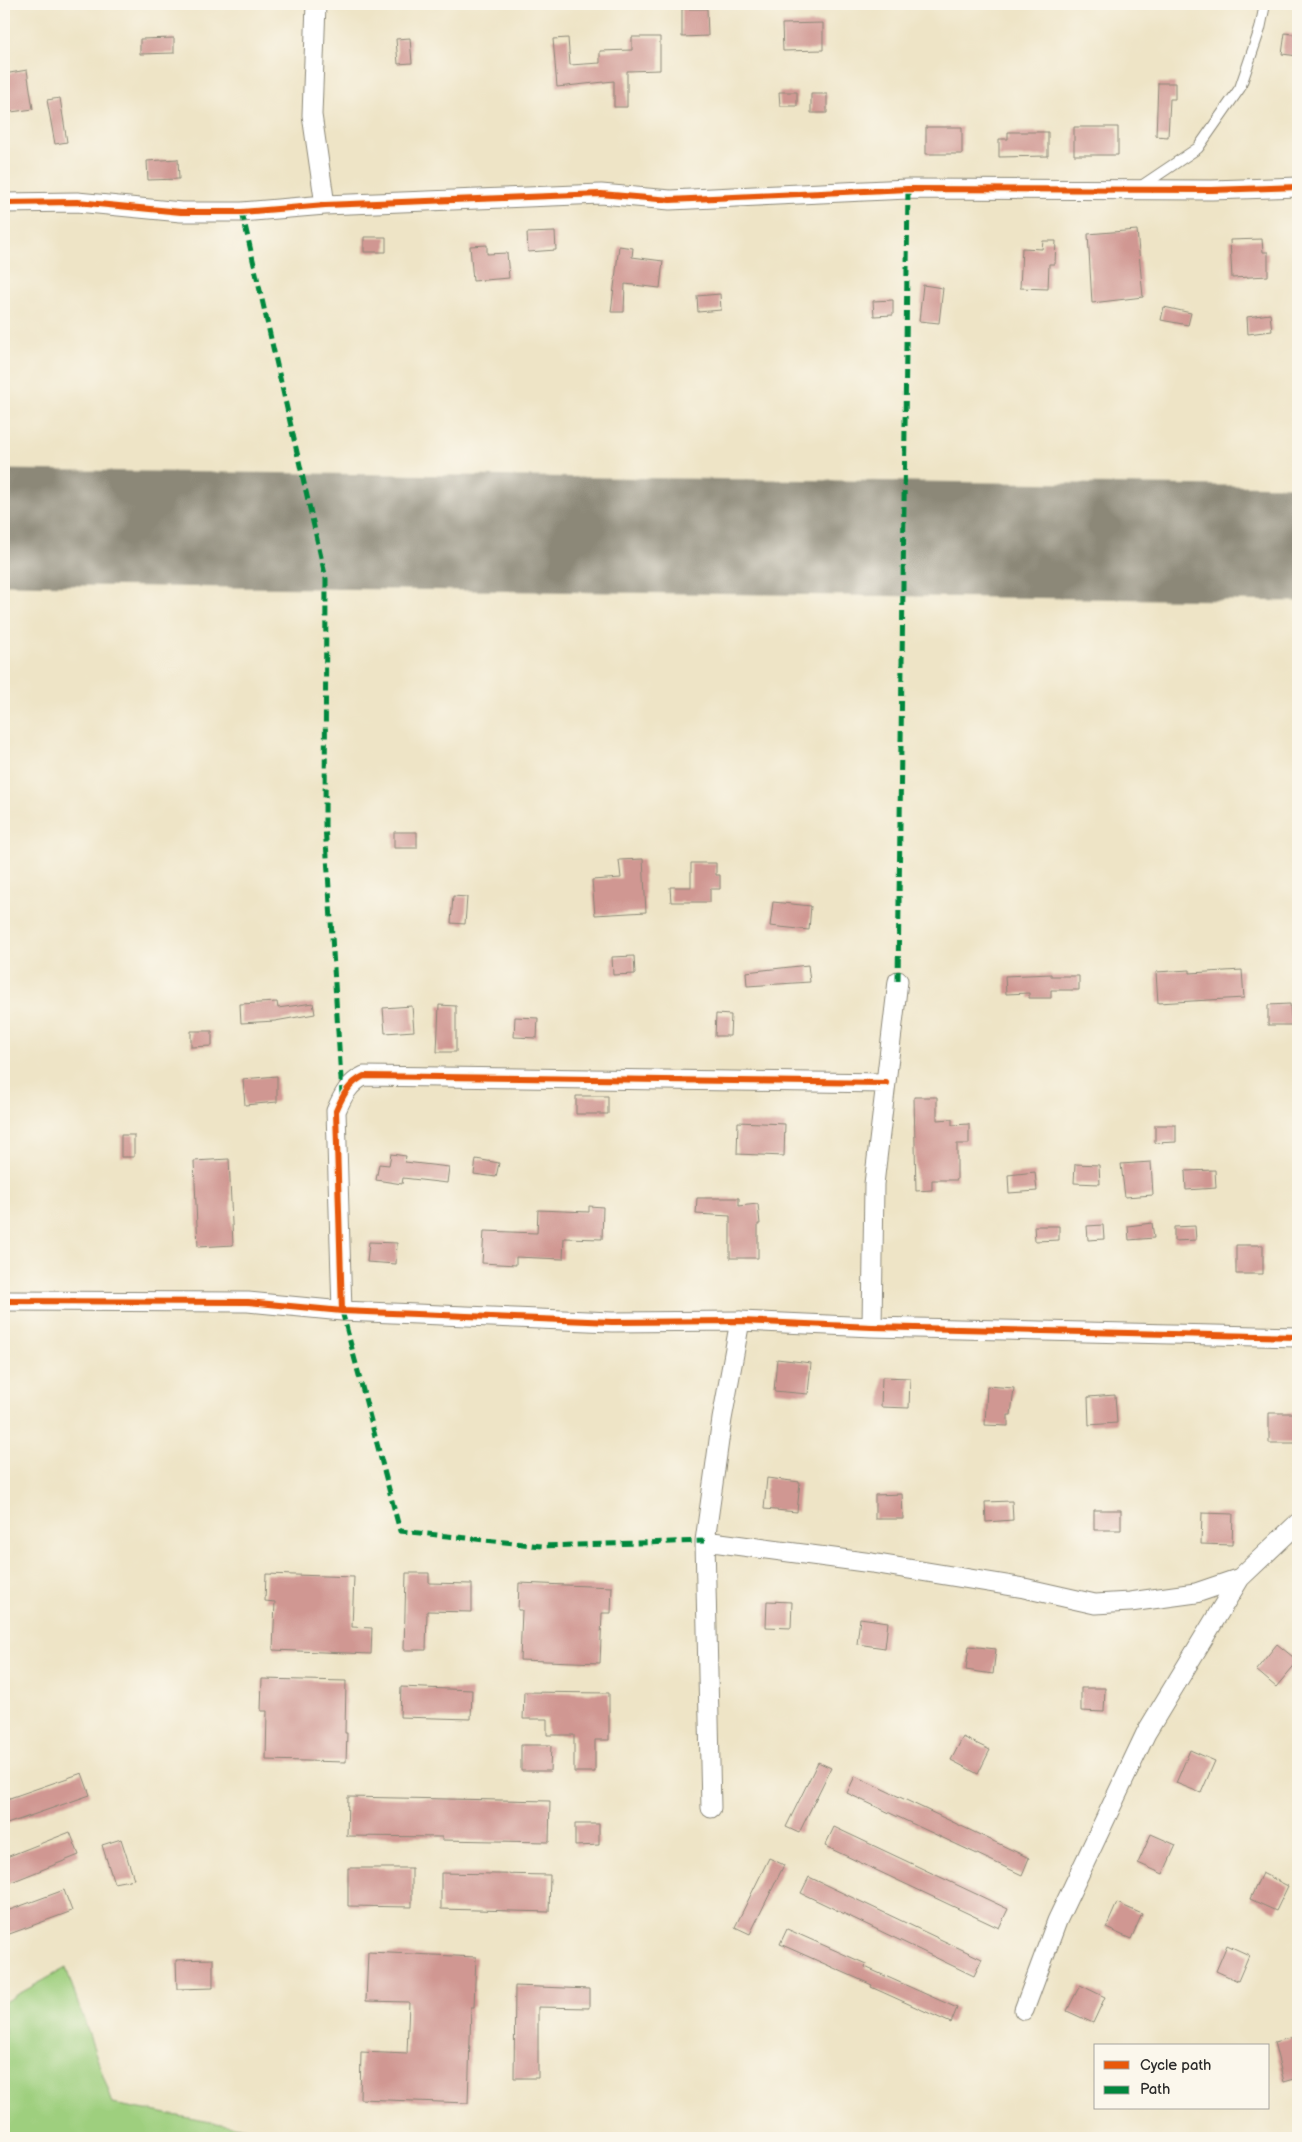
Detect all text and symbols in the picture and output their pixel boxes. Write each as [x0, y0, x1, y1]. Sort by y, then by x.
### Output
legend [1094, 2044, 1270, 2110]
text: Cycle path [1140, 2056, 1211, 2075]
text: Path [1140, 2080, 1170, 2099]

